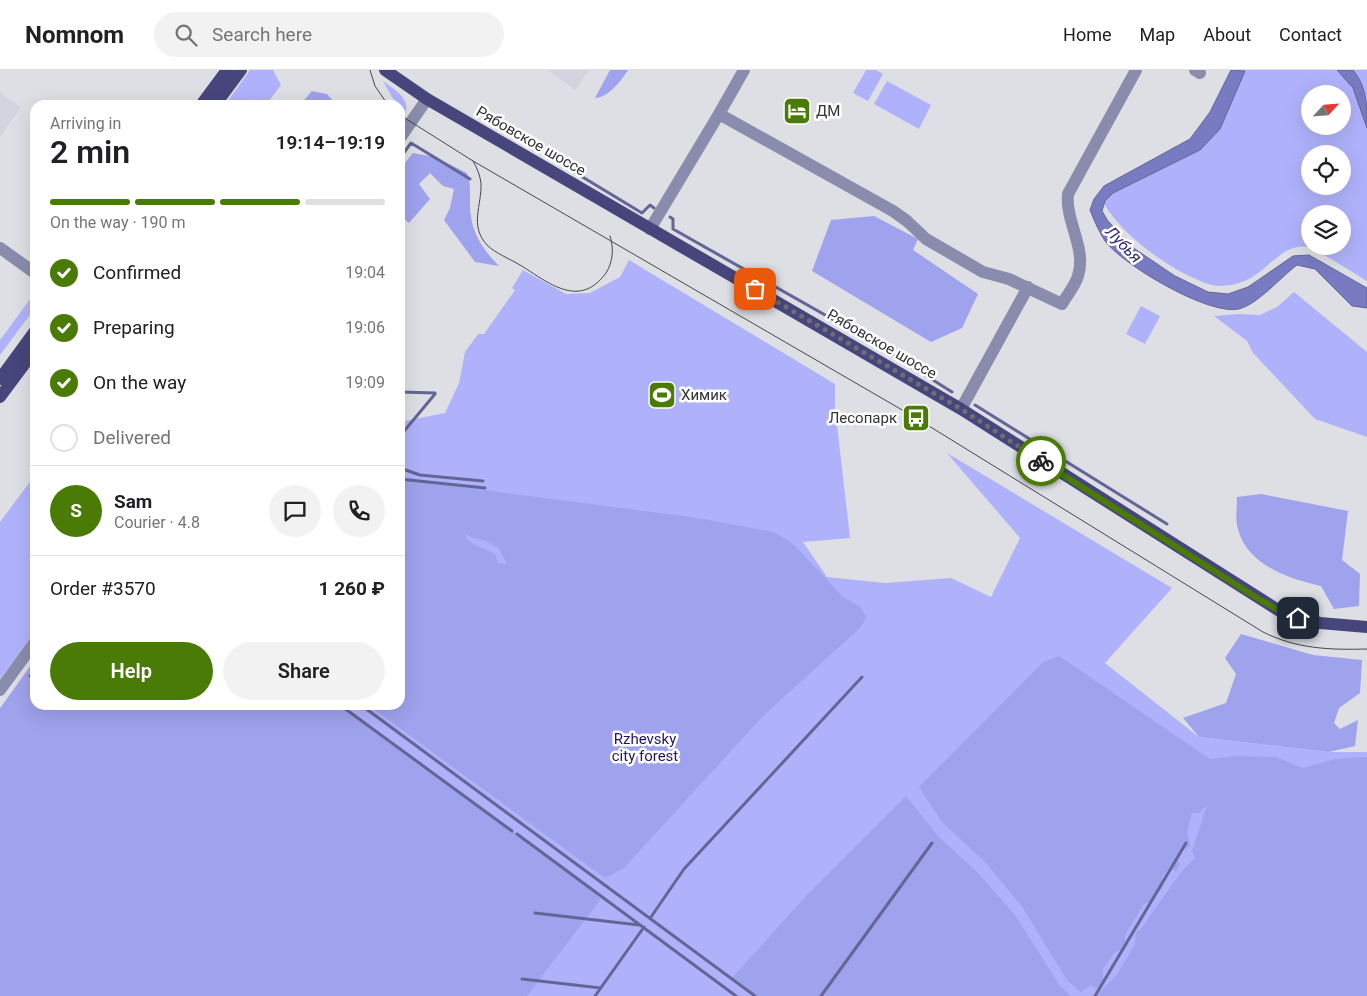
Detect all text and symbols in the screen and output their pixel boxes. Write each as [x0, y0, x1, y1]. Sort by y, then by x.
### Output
search box [154, 12, 504, 57]
text: Nomnom [25, 21, 124, 49]
icon: search [172, 21, 200, 49]
text: Search here [212, 23, 312, 46]
text: Home [1063, 24, 1112, 45]
text: Map [1140, 24, 1175, 45]
text: About [1203, 24, 1251, 45]
text: Contact [1279, 24, 1342, 45]
north arrow [1301, 85, 1351, 135]
map controls [1301, 85, 1351, 255]
hotel icon: ДМ [782, 96, 812, 126]
street label: Рябовское шоссе [473, 102, 589, 180]
place label: ДМ [816, 102, 840, 120]
text: Arriving in [50, 114, 121, 133]
text: 19:14–19:19 [276, 131, 385, 154]
text: 2 min [50, 133, 130, 171]
button: locate [1301, 145, 1351, 195]
button: layers [1301, 205, 1351, 255]
text: On the way · 190 m [50, 213, 186, 232]
water label: Лубья [1101, 221, 1146, 267]
icon: check [50, 259, 78, 287]
text: Confirmed [93, 261, 181, 284]
text: 19:04 [345, 263, 385, 282]
pin [734, 268, 776, 310]
icon: bag [741, 275, 769, 303]
street label: Рябовское шоссе [824, 305, 940, 383]
icon: check [50, 314, 78, 342]
text: Preparing [93, 316, 175, 339]
text: 19:06 [345, 318, 385, 337]
icon: check [50, 369, 78, 397]
text: On the way [93, 371, 186, 394]
text: 19:09 [345, 373, 385, 392]
sports icon: Химик [647, 380, 677, 410]
place label: Химик [681, 386, 727, 404]
bus stop icon: Лесопарк [901, 403, 931, 433]
place label: Лесопарк [829, 409, 897, 427]
text: Delivered [93, 426, 171, 449]
courier [1016, 436, 1066, 486]
icon: bike [1027, 447, 1055, 475]
button: chat [269, 485, 321, 537]
button: phone [333, 485, 385, 537]
text: Sam [114, 490, 152, 513]
text: S [70, 499, 82, 522]
text: Courier · 4.8 [114, 513, 200, 532]
text: Order #3570 [50, 577, 156, 600]
text: 1 260 ₽ [319, 577, 385, 600]
pin [1277, 597, 1319, 639]
icon: home [1284, 604, 1312, 632]
button: Help [50, 642, 213, 700]
button: Share [223, 642, 385, 700]
park label: Rzhevsky city forest [612, 730, 678, 765]

